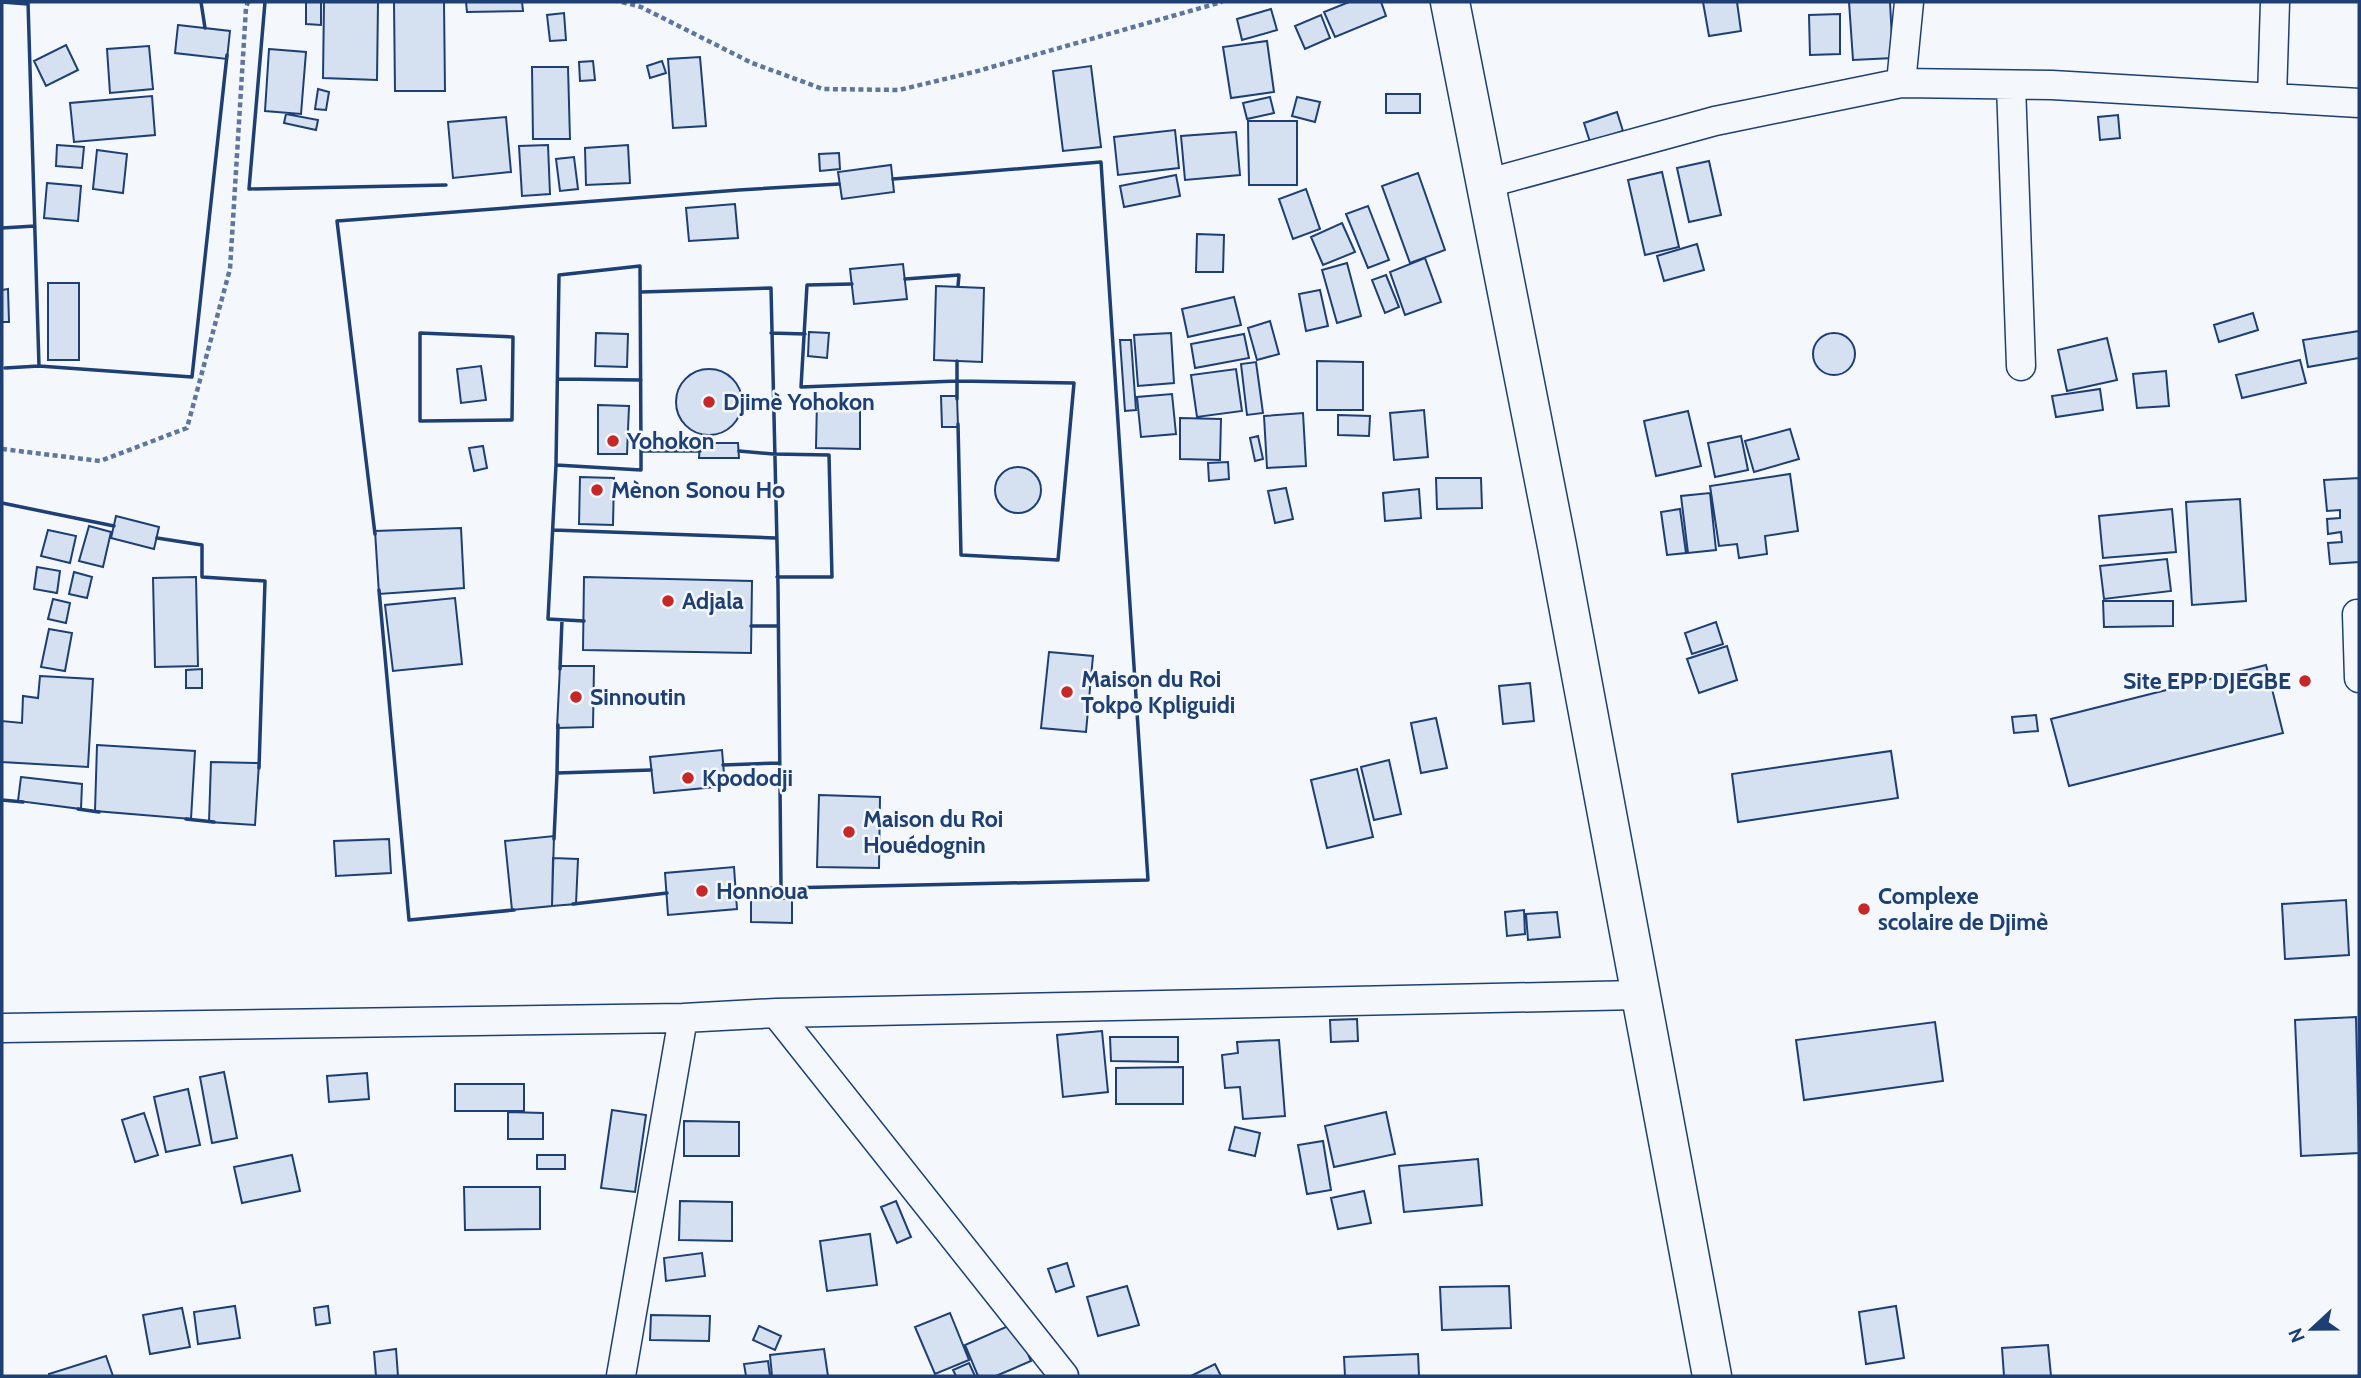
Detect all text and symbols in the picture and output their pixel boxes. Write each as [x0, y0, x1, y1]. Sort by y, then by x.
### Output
place label: Djimè Yohokon [723, 388, 875, 416]
marker: Djimè Yohokon [701, 394, 717, 410]
place label: Yohokon [626, 427, 714, 455]
marker: Yohokon [605, 433, 621, 449]
place label: Mènon Sonou Ho [611, 476, 785, 504]
marker: Mènon Sonou Ho [589, 482, 605, 498]
place label: Adjala [682, 587, 744, 615]
marker: Adjala [660, 593, 676, 609]
place label: Maison du Roi Tokpo Kpliguidi [1081, 665, 1235, 719]
place label: Site EPP DJEGBE [2123, 667, 2291, 695]
marker: Site EPP DJEGBE [2297, 673, 2313, 689]
place label: Sinnoutin [590, 683, 686, 711]
marker: Maison du Roi Tokpo Kpliguidi [1059, 684, 1075, 700]
marker: Sinnoutin [568, 689, 584, 705]
place label: Kpododji [702, 764, 793, 792]
marker: Kpododji [680, 770, 696, 786]
place label: Maison du Roi Houédognin [863, 805, 1003, 859]
marker: Maison du Roi Houédognin [841, 824, 857, 840]
place label: Honnoua [716, 877, 809, 905]
place label: Complexe scolaire de Djimè [1878, 882, 2048, 936]
marker: Honnoua [694, 883, 710, 899]
marker: Complexe scolaire de Djimè [1856, 901, 1872, 917]
north arrow [2277, 1294, 2347, 1364]
text: N [2284, 1325, 2310, 1346]

